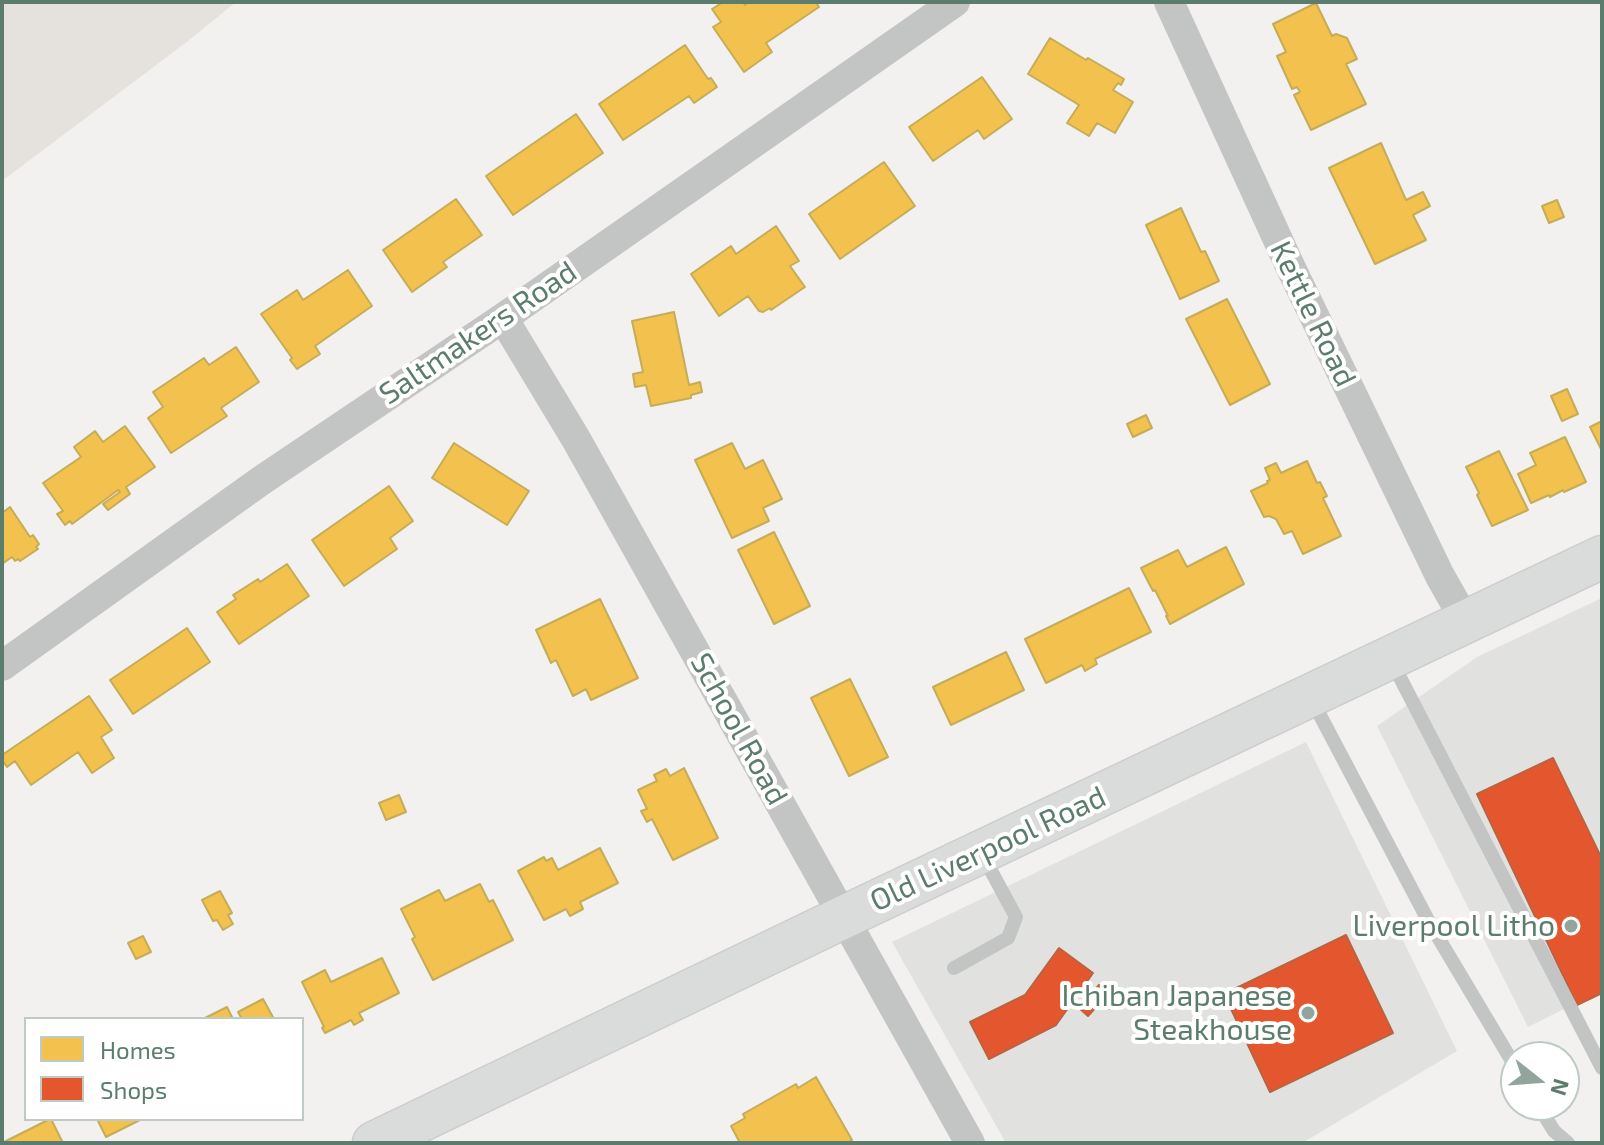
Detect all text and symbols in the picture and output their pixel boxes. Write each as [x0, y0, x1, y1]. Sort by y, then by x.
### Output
street label: Kettle Road [1262, 236, 1364, 392]
street label: Saltmakers Road [373, 254, 583, 412]
street label: School Road [683, 647, 795, 811]
street label: Old Liverpool Road [865, 779, 1111, 919]
place label: Liverpool Litho [1352, 908, 1555, 944]
marker: Liverpool Litho [1562, 917, 1580, 935]
place label: Ichiban Japanese Steakhouse [1061, 978, 1292, 1048]
marker: Ichiban Japanese Steakhouse [1299, 1004, 1317, 1022]
legend [24, 1017, 304, 1121]
text: Homes [100, 1035, 176, 1064]
north arrow [1500, 1041, 1580, 1121]
text: Shops [100, 1075, 167, 1104]
text: N [1546, 1076, 1576, 1099]

